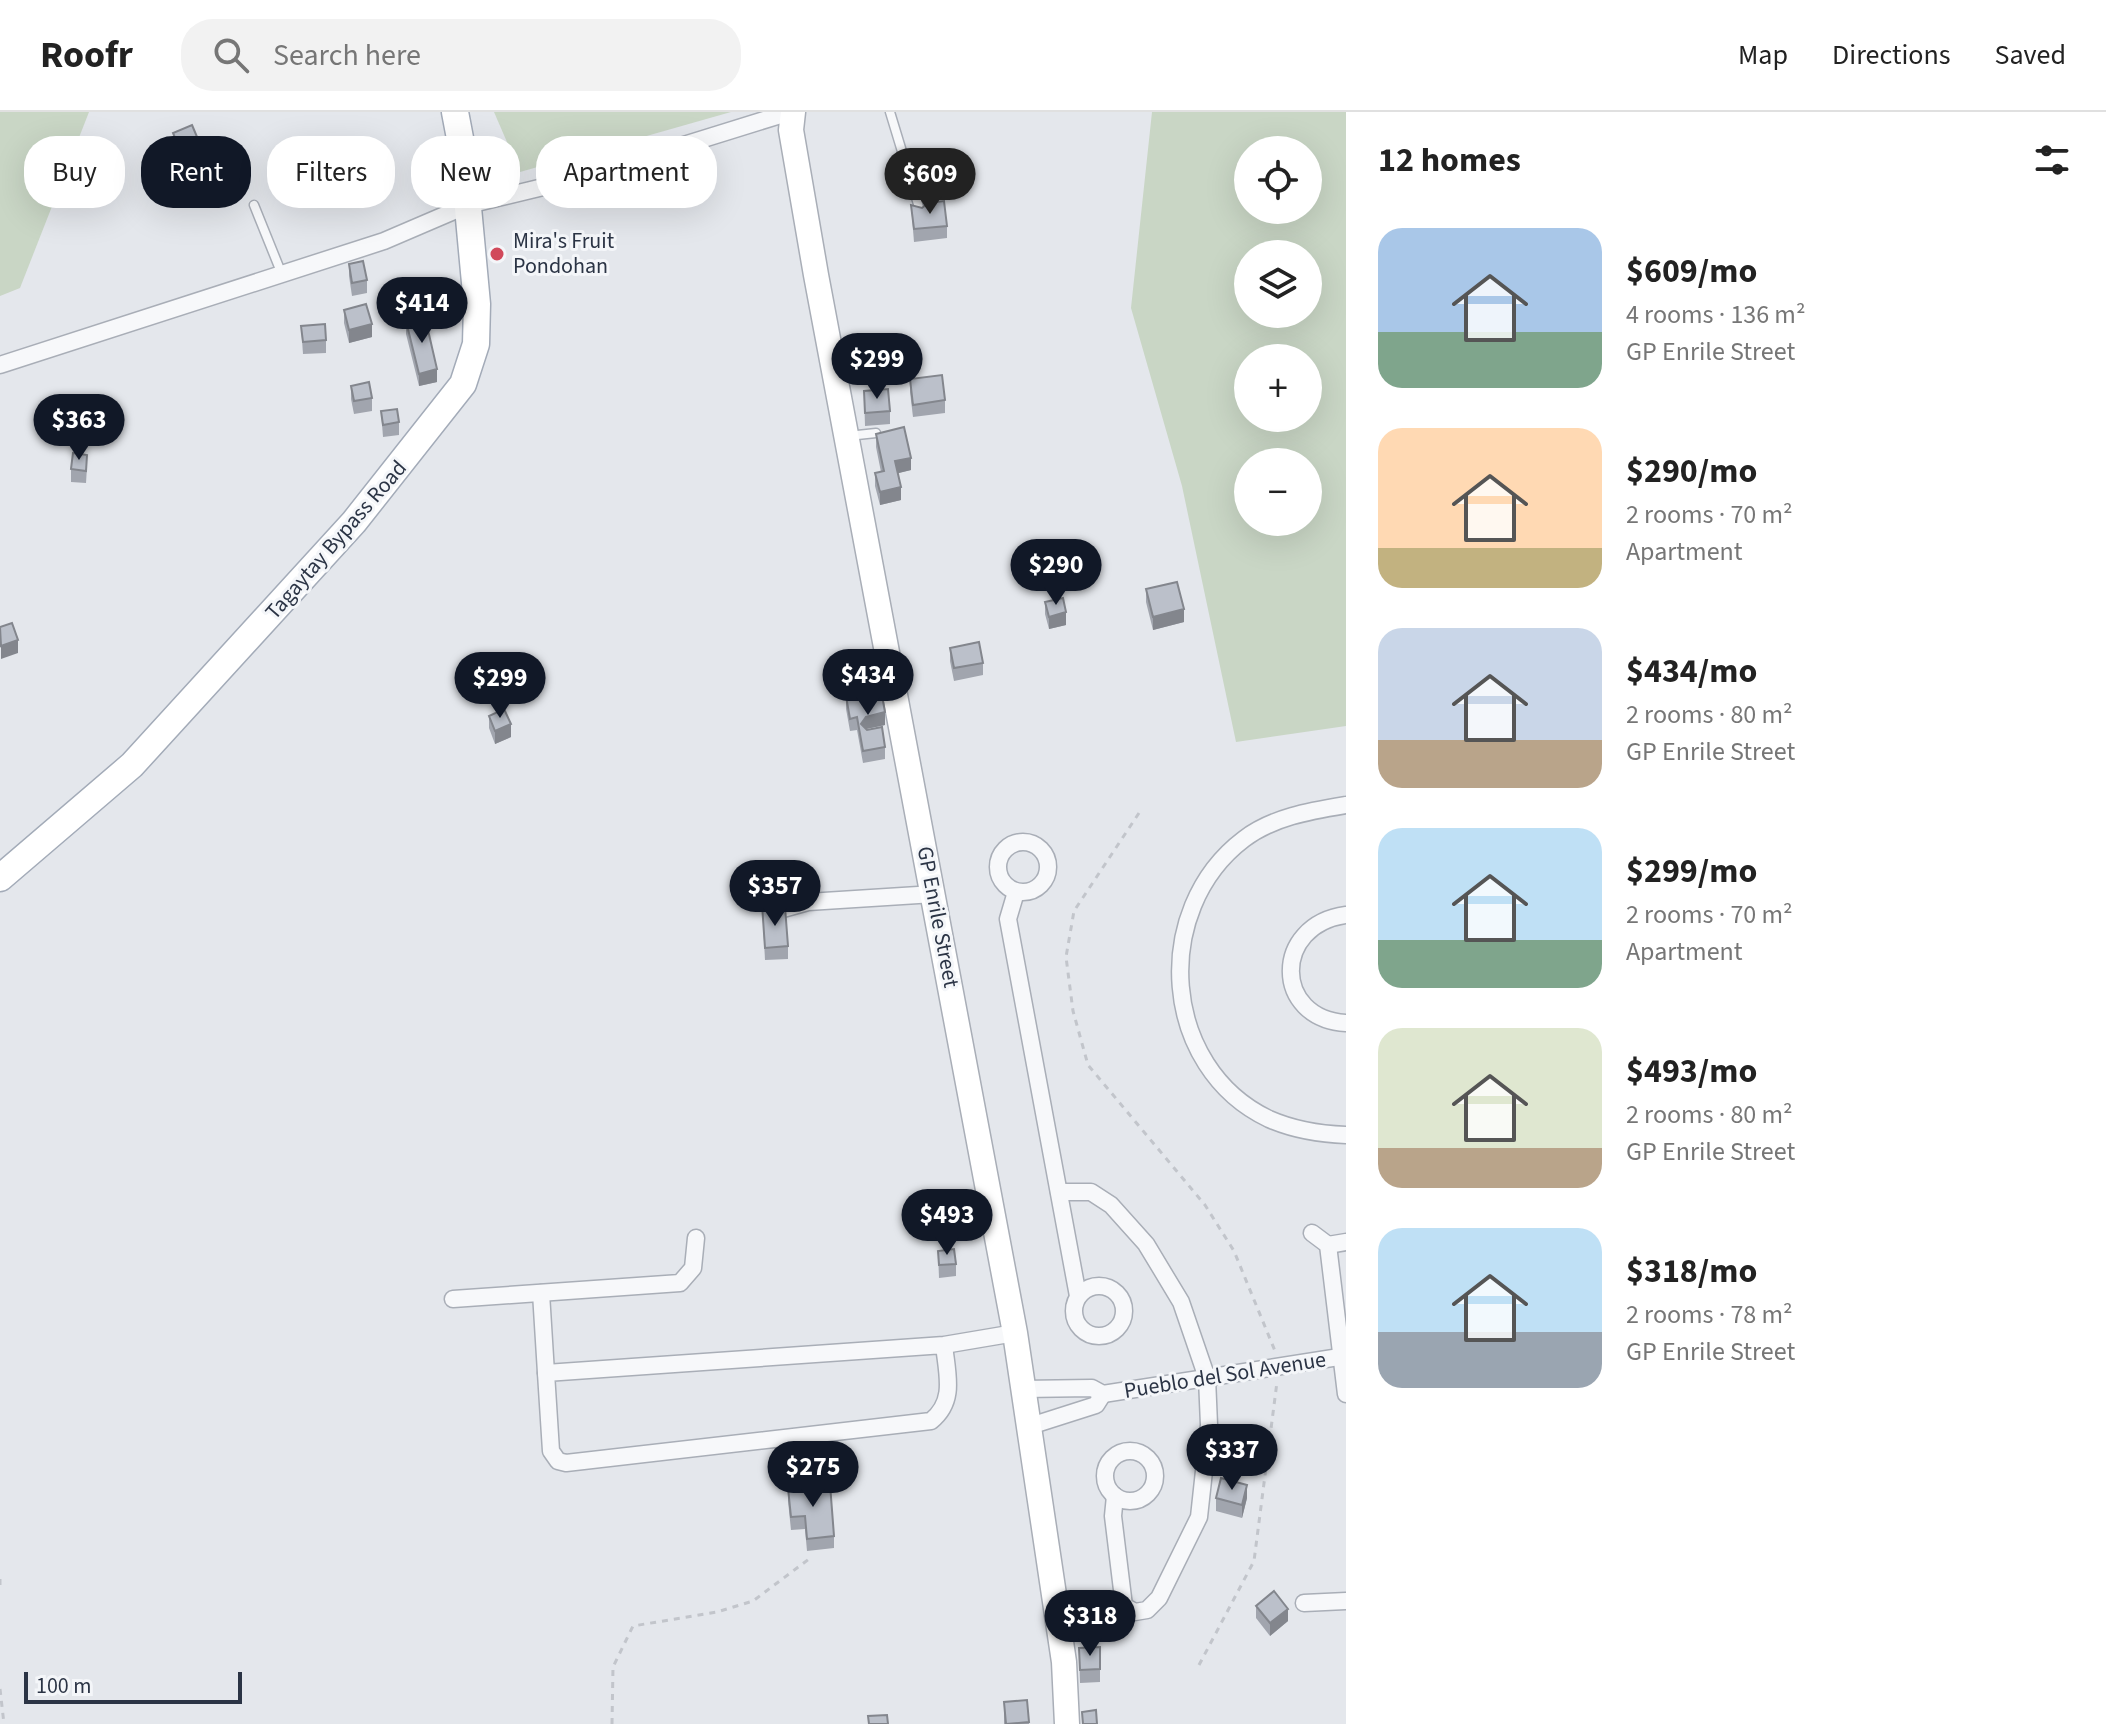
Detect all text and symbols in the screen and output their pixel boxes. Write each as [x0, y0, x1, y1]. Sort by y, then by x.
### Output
search box [181, 19, 741, 91]
text: Roofr [40, 28, 133, 82]
icon: search [209, 33, 253, 77]
text: Search here [273, 34, 421, 77]
text: Map [1738, 35, 1788, 75]
text: Directions [1832, 35, 1951, 75]
text: Saved [1995, 35, 2066, 75]
chip: Buy [24, 136, 125, 208]
chip: Rent [141, 136, 251, 208]
chip: Filters [267, 136, 395, 208]
chip: New [411, 136, 520, 208]
chip: Apartment [536, 136, 717, 208]
map controls [1234, 136, 1322, 536]
button: locate [1234, 136, 1322, 224]
text: 12 homes [1378, 136, 1521, 185]
icon: filters [2030, 138, 2074, 182]
pin: $609 [883, 148, 977, 216]
text: $609 [903, 155, 957, 192]
place label: Mira's Fruit Pondohan [513, 225, 615, 282]
button: layers [1234, 240, 1322, 328]
marker: Mira's Fruit Pondohan [488, 245, 506, 263]
text: $609/mo [1626, 247, 1757, 296]
icon: home [1442, 260, 1538, 356]
pin: $414 [375, 277, 469, 345]
text: $414 [395, 284, 449, 321]
text: 4 rooms · 136 m² [1626, 296, 1805, 333]
pin: $299 [830, 333, 924, 401]
text: GP Enrile Street [1626, 333, 1795, 370]
text: $299 [850, 340, 904, 377]
button: + [1234, 344, 1322, 432]
pin: $363 [32, 394, 126, 462]
text: $363 [52, 401, 106, 438]
text: $290/mo [1626, 447, 1757, 496]
button: − [1234, 448, 1322, 536]
street label: Tagaytay Bypass Road [258, 453, 414, 627]
icon: home [1442, 460, 1538, 556]
text: 2 rooms · 70 m² [1626, 496, 1793, 533]
text: Apartment [1626, 533, 1743, 570]
pin: $290 [1009, 539, 1103, 607]
text: $290 [1029, 546, 1083, 583]
text: $434/mo [1626, 647, 1757, 696]
pin: $434 [821, 649, 915, 717]
pin: $299 [453, 652, 547, 720]
text: $434 [841, 656, 895, 693]
text: $299 [473, 659, 527, 696]
icon: home [1442, 660, 1538, 756]
text: 2 rooms · 80 m² [1626, 696, 1793, 733]
text: GP Enrile Street [1626, 733, 1795, 770]
street label: GP Enrile Street [909, 844, 967, 991]
text: $299/mo [1626, 847, 1757, 896]
pin: $357 [728, 860, 822, 928]
icon: home [1442, 860, 1538, 956]
text: $357 [748, 867, 802, 904]
text: 2 rooms · 70 m² [1626, 896, 1793, 933]
text: Apartment [1626, 933, 1743, 970]
text: $493/mo [1626, 1047, 1757, 1096]
icon: home [1442, 1060, 1538, 1156]
text: 2 rooms · 80 m² [1626, 1096, 1793, 1133]
text: GP Enrile Street [1626, 1133, 1795, 1170]
pin: $493 [900, 1189, 994, 1257]
text: $493 [920, 1196, 974, 1233]
text: $318/mo [1626, 1247, 1757, 1296]
icon: home [1442, 1260, 1538, 1356]
text: 2 rooms · 78 m² [1626, 1296, 1793, 1333]
text: GP Enrile Street [1626, 1333, 1795, 1370]
street label: Pueblo del Sol Avenue [1122, 1343, 1328, 1407]
pin: $337 [1185, 1424, 1279, 1492]
text: $337 [1205, 1431, 1259, 1468]
pin: $275 [766, 1441, 860, 1509]
text: $275 [786, 1448, 840, 1485]
pin: $318 [1043, 1590, 1137, 1658]
text: $318 [1063, 1597, 1117, 1634]
scale bar [24, 1668, 242, 1704]
text: 100 m [36, 1670, 91, 1702]

